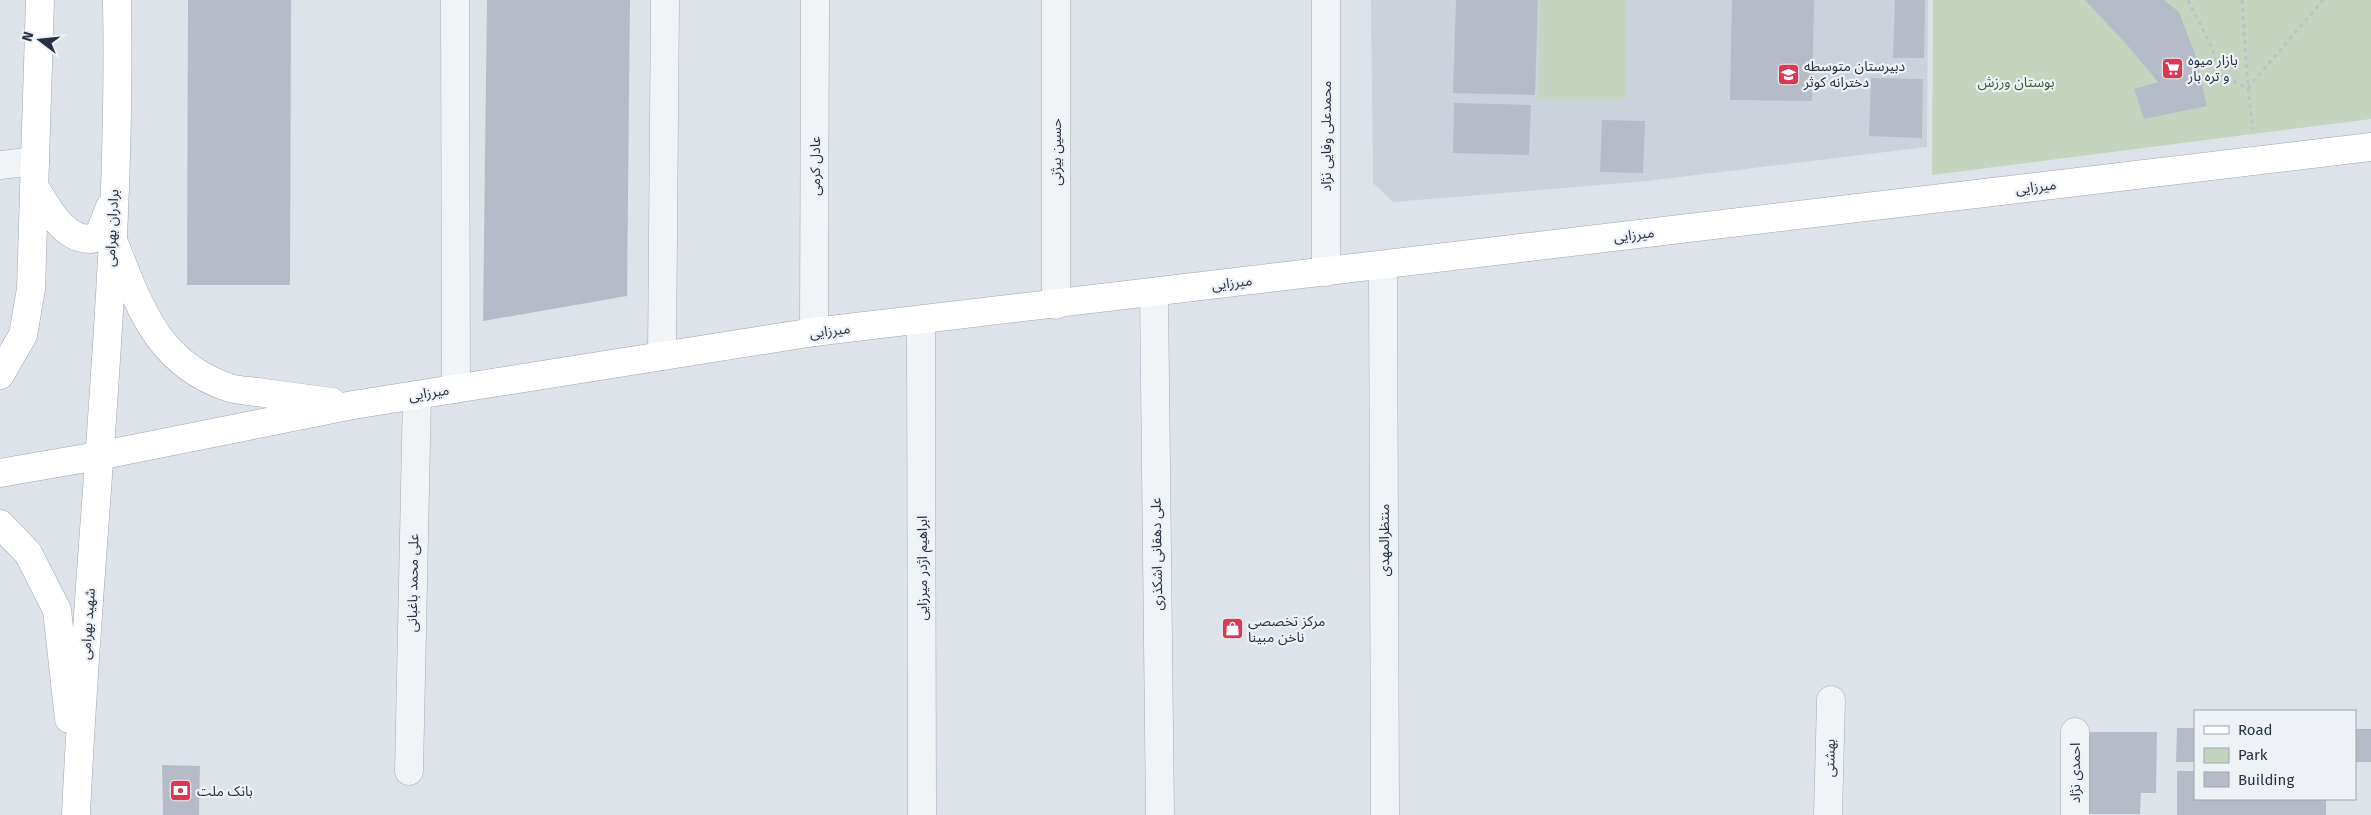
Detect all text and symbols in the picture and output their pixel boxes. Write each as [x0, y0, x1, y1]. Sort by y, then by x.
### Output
north arrow [15, 15, 65, 65]
text: N [19, 30, 37, 43]
place label: بازار میوه و تره بار [2187, 52, 2238, 85]
supermarket icon: بازار میوه و تره بار [2160, 56, 2184, 80]
place label: دبیرستان متوسطه دخترانه کوثر [1803, 58, 1906, 91]
school or university icon: دبیرستان متوسطه دخترانه کوثر [1776, 62, 1800, 86]
park label: بوستان ورزش [1978, 74, 2055, 91]
street label: محمدعلی وفایی نژاد [1318, 81, 1335, 191]
street label: حسین بیژنی [1048, 118, 1065, 186]
street label: عادل کرمی [807, 136, 824, 196]
street label: میرزایی [2015, 176, 2057, 198]
street label: برادران بهرامی [101, 189, 123, 267]
street label: میرزایی [1613, 224, 1655, 246]
street label: میرزایی [1211, 272, 1253, 294]
street label: میرزایی [809, 320, 851, 342]
street label: میرزایی [408, 381, 450, 405]
street label: علی دهقانی اشکذری [1148, 497, 1166, 611]
street label: منتظرالمهدی [1376, 504, 1393, 576]
street label: ابراهیم اژدر میرزایی [914, 516, 933, 620]
street label: علی محمد باغبانی [404, 534, 422, 632]
street label: شهید بهرامی [77, 588, 99, 660]
place label: مرکز تخصصی ناخن مبینا [1248, 613, 1325, 646]
shop icon: مرکز تخصصی ناخن مبینا [1220, 617, 1244, 641]
legend [2194, 710, 2356, 800]
text: Road [2238, 721, 2273, 739]
street label: بهشتی [1821, 738, 1839, 777]
street label: احمدی نژاد [2067, 743, 2084, 803]
text: Park [2238, 746, 2268, 764]
text: Building [2238, 771, 2294, 789]
bank icon: بانک ملت [169, 779, 193, 803]
place label: بانک ملت [197, 783, 253, 800]

